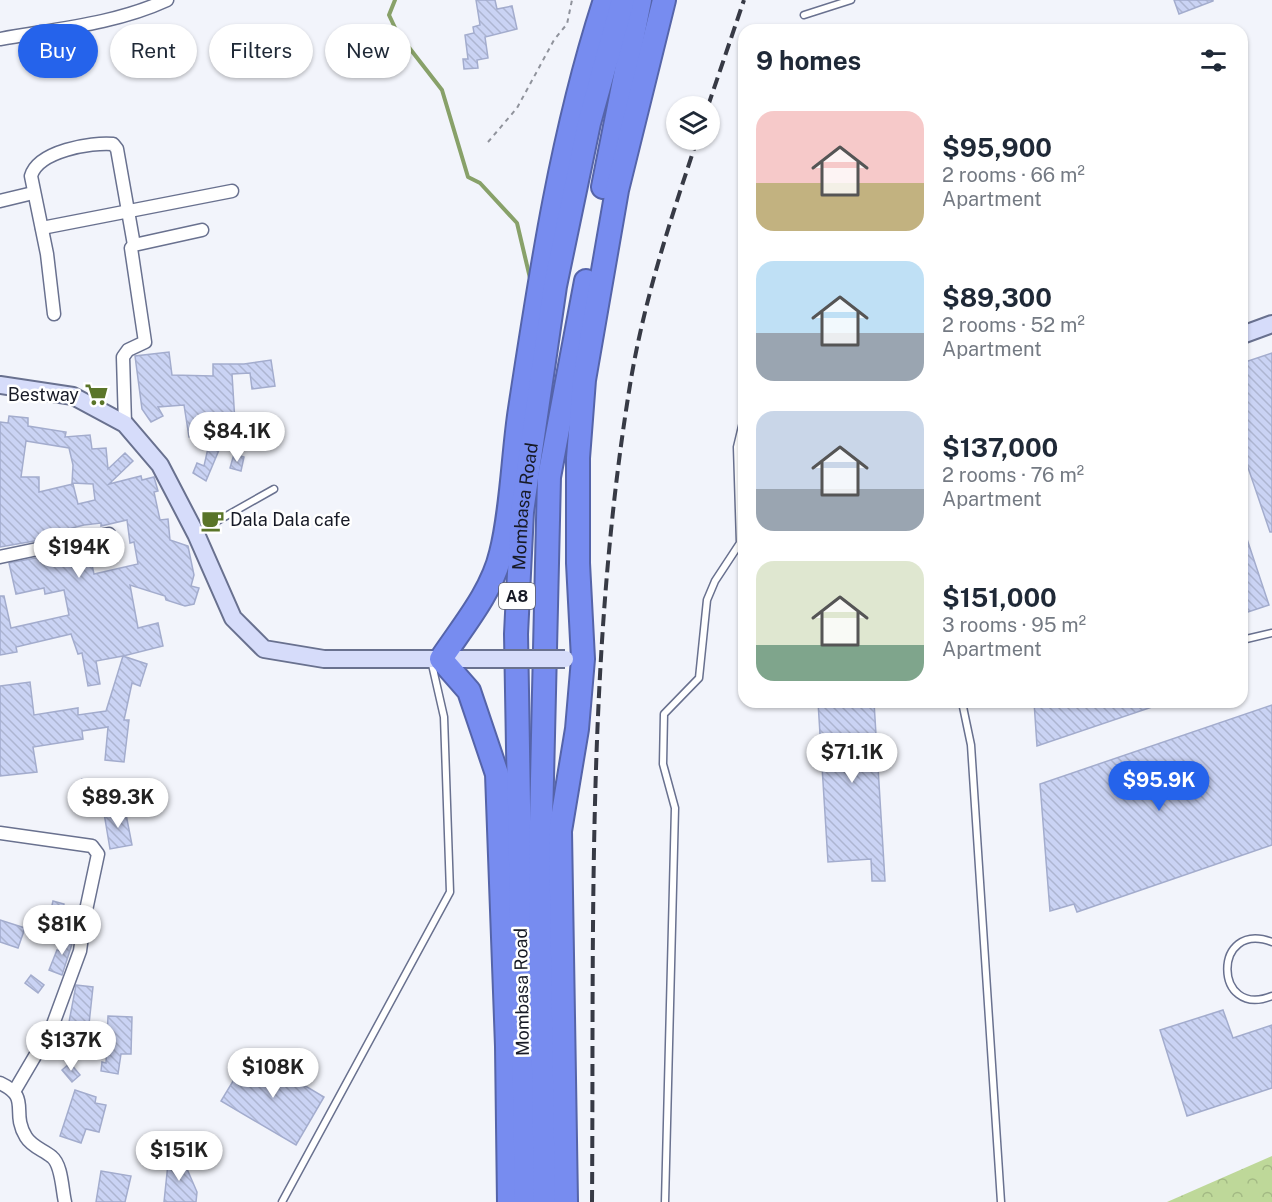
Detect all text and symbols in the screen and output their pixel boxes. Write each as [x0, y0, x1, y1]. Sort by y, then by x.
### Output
chip: Buy [18, 24, 98, 78]
chip: Rent [110, 24, 197, 78]
chip: Filters [209, 24, 313, 78]
chip: New [325, 24, 411, 78]
icon: filters [1197, 44, 1230, 77]
text: 9 homes [756, 45, 861, 76]
map controls [666, 96, 720, 150]
button: layers [666, 96, 720, 150]
text: $95,900 [942, 132, 1052, 163]
icon: home [804, 135, 876, 207]
text: 2 rooms · 66 m² [942, 163, 1085, 187]
text: Apartment [942, 187, 1042, 211]
text: $89,300 [942, 282, 1052, 313]
icon: home [804, 285, 876, 357]
text: 2 rooms · 52 m² [942, 313, 1085, 337]
text: Apartment [942, 337, 1042, 361]
supermarket icon: Bestway [84, 382, 110, 408]
place label: Bestway [8, 384, 79, 405]
pin: $84.1K [188, 412, 286, 463]
text: $84.1K [203, 419, 271, 443]
text: $137,000 [942, 432, 1058, 463]
icon: home [804, 435, 876, 507]
street label: Mombasa Road [508, 441, 542, 571]
text: 2 rooms · 76 m² [942, 463, 1084, 487]
text: Apartment [942, 487, 1042, 511]
cafe icon: Dala Dala cafe [199, 507, 225, 533]
place label: Dala Dala cafe [230, 509, 351, 530]
pin: $194K [37, 528, 121, 579]
text: $194K [48, 535, 110, 559]
text: $151,000 [942, 582, 1057, 613]
road number: A8 [499, 583, 535, 609]
icon: home [804, 585, 876, 657]
text: 3 rooms · 95 m² [942, 613, 1086, 637]
text: Apartment [942, 637, 1042, 661]
pin: $71.1K [803, 733, 901, 784]
text: $71.1K [820, 740, 884, 764]
pin: $95.9K [1110, 761, 1208, 812]
text: $95.9K [1122, 768, 1196, 792]
pin: $89.3K [69, 778, 167, 829]
text: $89.3K [81, 785, 155, 809]
pin: $81K [26, 905, 98, 956]
text: $81K [37, 912, 87, 936]
street label: Mombasa Road [510, 928, 533, 1056]
pin: $137K [29, 1021, 113, 1072]
text: $137K [40, 1028, 102, 1052]
pin: $108K [231, 1048, 315, 1099]
text: $108K [242, 1055, 304, 1079]
pin: $151K [137, 1131, 221, 1182]
text: $151K [150, 1138, 208, 1162]

